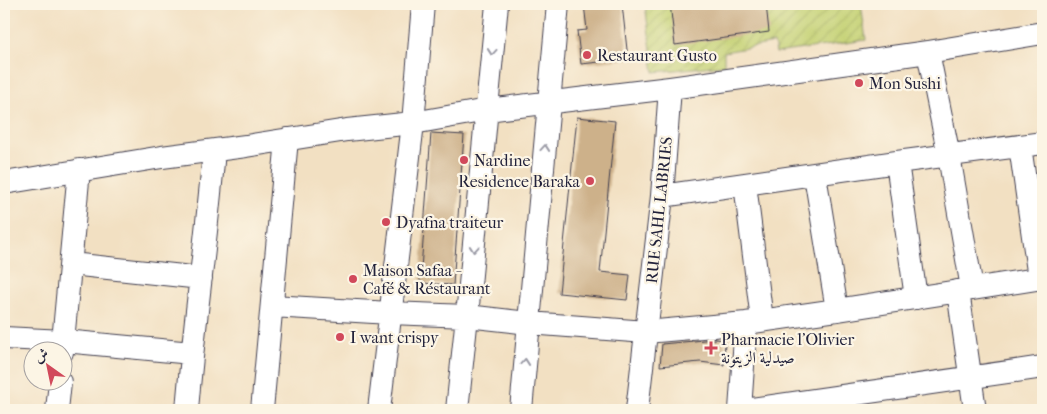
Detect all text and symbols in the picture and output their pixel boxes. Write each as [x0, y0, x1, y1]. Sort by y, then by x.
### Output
place label: Restaurant Gusto [597, 46, 717, 65]
one-way arrow [487, 49, 498, 57]
marker: Restaurant Gusto [581, 49, 593, 61]
place label: Mon Sushi [869, 74, 941, 93]
marker: Mon Sushi [853, 77, 865, 89]
street label: RUE SAHL LABRIES [642, 136, 676, 284]
one-way arrow [539, 143, 550, 151]
place label: Nardine [474, 151, 530, 170]
marker: Nardine [458, 154, 470, 166]
place label: Residence Baraka [458, 172, 581, 191]
marker: Residence Baraka [584, 175, 596, 187]
place label: Dyafna traiteur [396, 213, 504, 232]
marker: Dyafna traiteur [380, 216, 392, 228]
one-way arrow [469, 245, 480, 253]
place label: Maison Safaa - Café & Réstaurant [363, 261, 491, 298]
marker: Maison Safaa - Café & Réstaurant [347, 273, 359, 285]
place label: I want crispy [350, 328, 439, 347]
place label: Pharmacie l'Olivier صيدلية الزيتونة [721, 330, 855, 368]
marker: I want crispy [334, 331, 346, 343]
north arrow [22, 342, 72, 392]
marker: Pharmacie l'Olivier صيدلية الزيتونة [705, 342, 717, 354]
text: ش [31, 345, 52, 366]
one-way arrow [519, 357, 530, 365]

